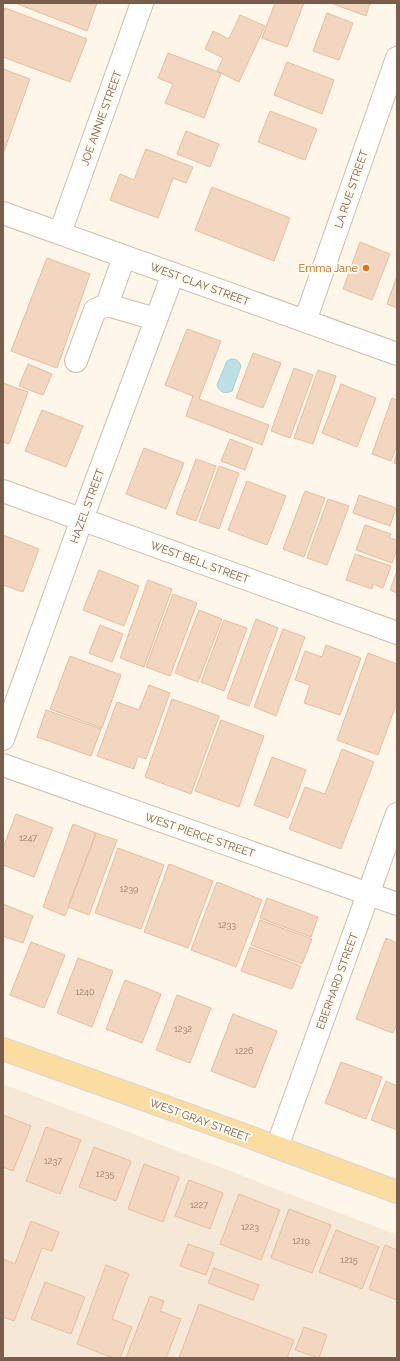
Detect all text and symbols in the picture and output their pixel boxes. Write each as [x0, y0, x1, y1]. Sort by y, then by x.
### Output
street label: JOE ANNIE STREET [78, 69, 125, 167]
street label: LA RUE STREET [332, 148, 371, 230]
street label: WEST CLAY STREET [148, 260, 252, 309]
place label: Emma Jane [299, 262, 359, 275]
marker: Emma Jane [361, 263, 371, 273]
street label: HAZEL STREET [68, 467, 107, 545]
street label: WEST BELL STREET [149, 539, 251, 586]
street label: WEST PIERCE STREET [143, 811, 257, 860]
house number: 1247 [19, 833, 37, 843]
house number: 1239 [120, 884, 138, 894]
house number: 1233 [218, 920, 236, 930]
street label: EBERHARD STREET [314, 931, 361, 1031]
house number: 1240 [76, 987, 95, 997]
house number: 1232 [174, 1024, 192, 1034]
house number: 1226 [235, 1046, 254, 1056]
street label: WEST GRAY STREET [148, 1096, 252, 1145]
house number: 1237 [44, 1156, 62, 1166]
house number: 1235 [96, 1169, 114, 1179]
house number: 1227 [190, 1200, 208, 1210]
house number: 1223 [241, 1222, 259, 1232]
house number: 1219 [292, 1236, 310, 1246]
house number: 1215 [340, 1255, 358, 1265]

